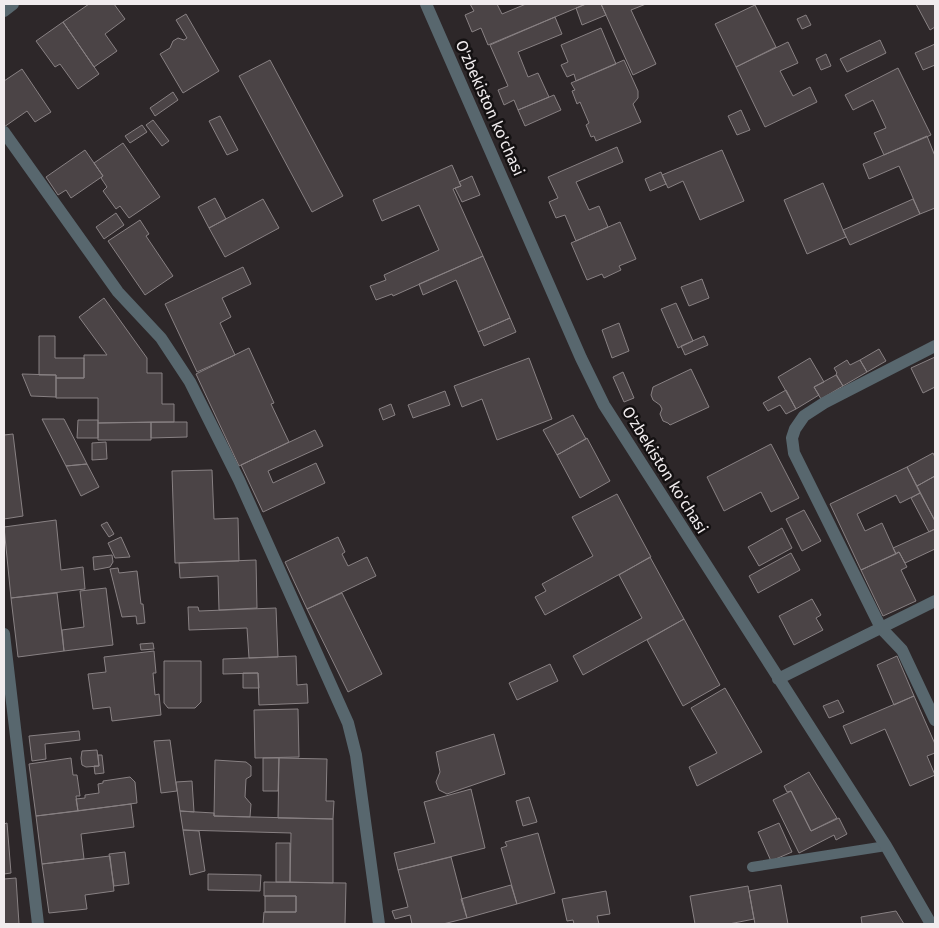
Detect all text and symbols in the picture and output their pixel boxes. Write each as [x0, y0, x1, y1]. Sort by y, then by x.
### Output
street label: O'zbekiston ko'chasi [452, 37, 528, 179]
street label: O'zbekiston ko'chasi [618, 403, 712, 537]

